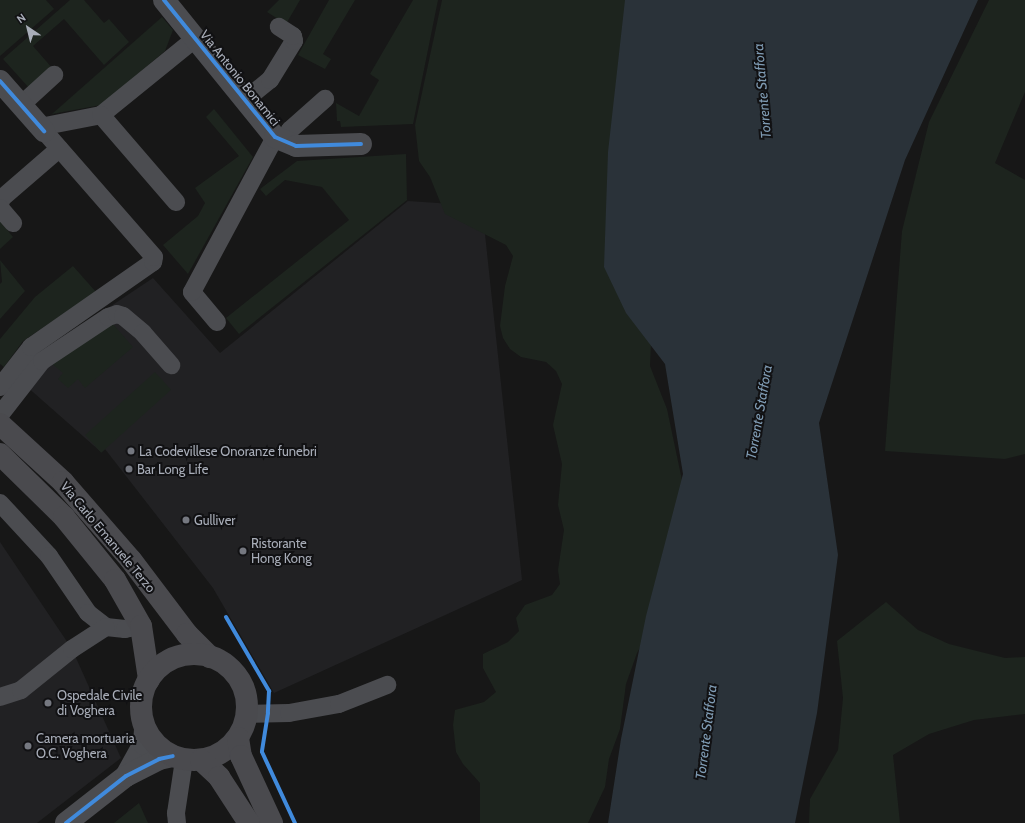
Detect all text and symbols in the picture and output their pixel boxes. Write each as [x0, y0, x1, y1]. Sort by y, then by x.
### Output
north arrow [8, 8, 48, 48]
text: N [14, 10, 28, 26]
street label: Via Antonio Bonamici [197, 27, 283, 129]
water label: Torrente Staffora [749, 43, 775, 139]
water label: Torrente Staffora [742, 364, 776, 460]
place label: La Codevillese Onoranze funebri [139, 443, 317, 459]
marker: La Codevillese Onoranze funebri [126, 446, 136, 456]
place label: Bar Long Life [137, 461, 208, 477]
marker: Bar Long Life [124, 464, 134, 474]
street label: Via Carlo Emanuele Terzo [57, 478, 159, 596]
place label: Gulliver [194, 512, 235, 528]
marker: Gulliver [181, 515, 191, 525]
place label: Ristorante Hong Kong [251, 536, 312, 567]
marker: Ristorante Hong Kong [238, 546, 248, 556]
water label: Torrente Staffora [692, 684, 720, 780]
place label: Ospedale Civile di Voghera [57, 688, 142, 719]
marker: Ospedale Civile di Voghera [42, 697, 54, 709]
place label: Camera mortuaria O.C. Voghera [36, 731, 135, 762]
marker: Camera mortuaria O.C. Voghera [23, 741, 33, 751]

